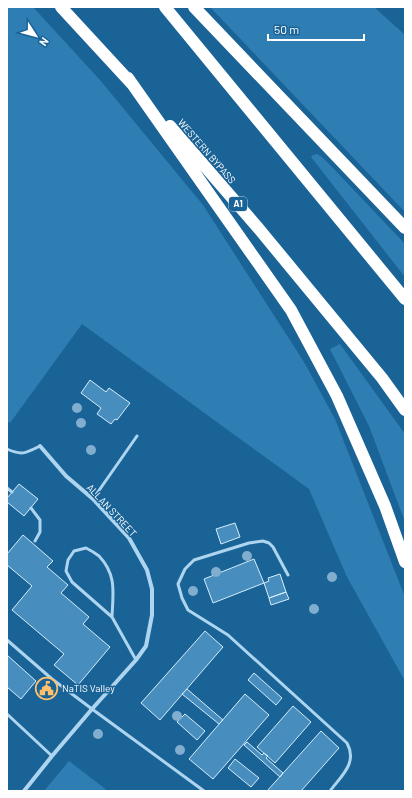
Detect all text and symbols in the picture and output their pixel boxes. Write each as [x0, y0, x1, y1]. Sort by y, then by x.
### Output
north arrow [16, 16, 56, 56]
scale bar [268, 16, 364, 42]
text: 50 m [274, 22, 299, 36]
text: N [37, 35, 52, 49]
street label: WESTERN BYPASS [176, 116, 238, 186]
road number: A1 [229, 197, 247, 211]
street label: ALLAN STREET [84, 481, 140, 539]
public building icon: NaTIS Valley [34, 675, 60, 701]
place label: NaTIS Valley [62, 682, 115, 694]

